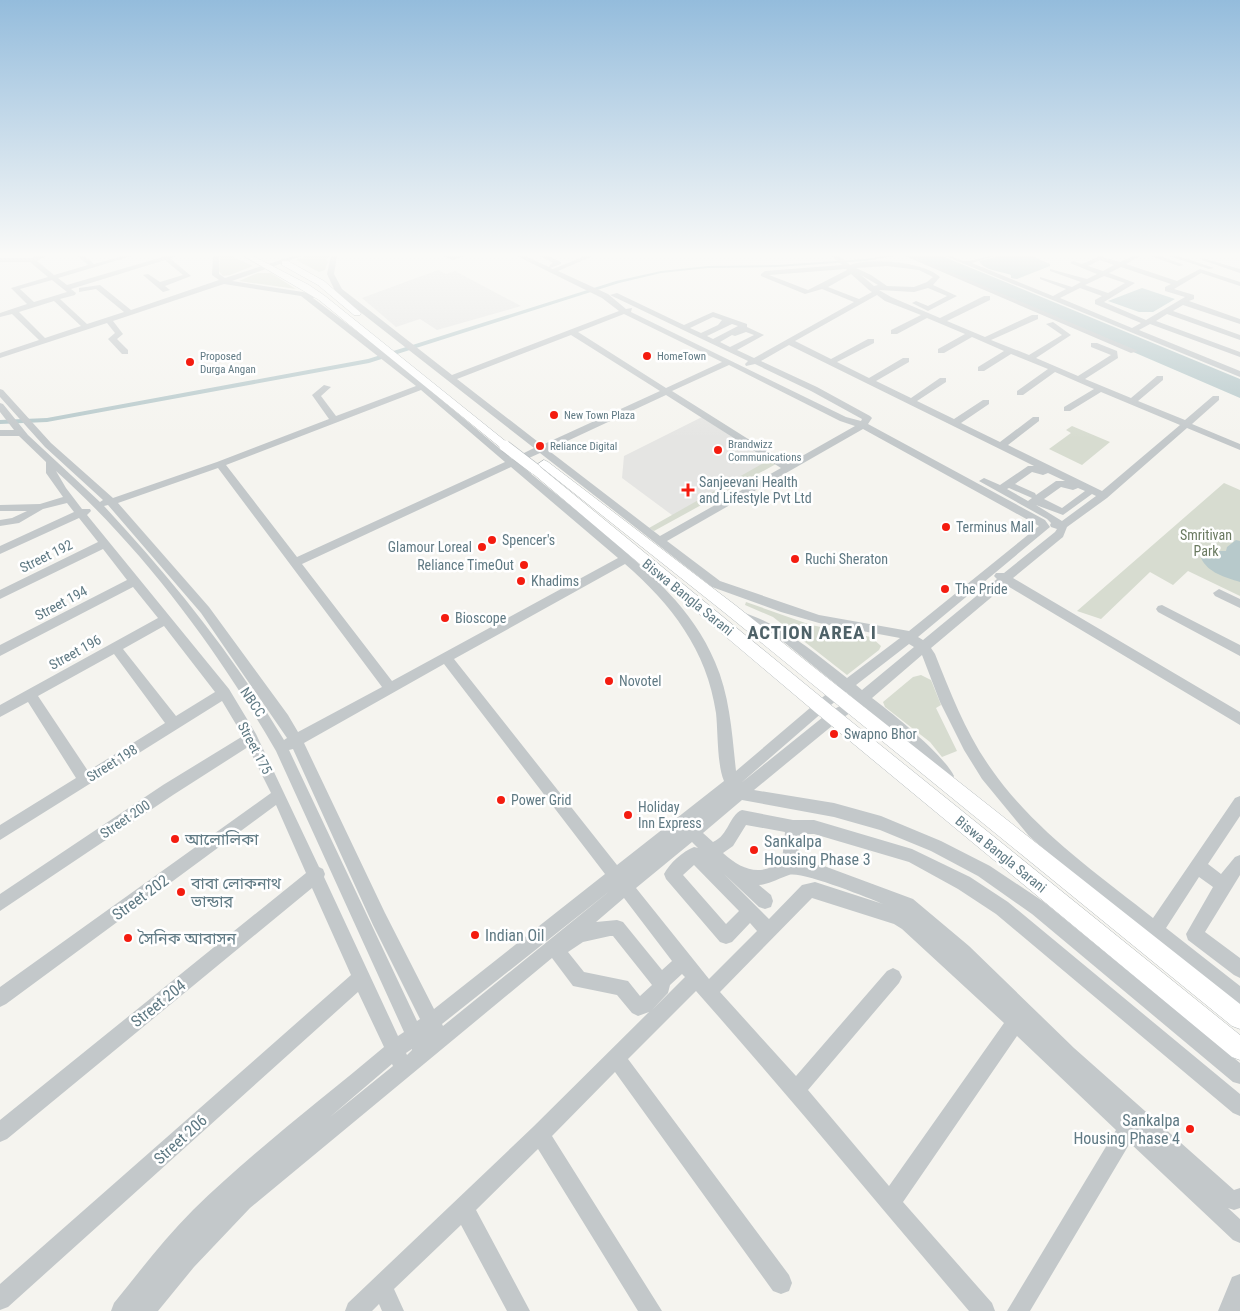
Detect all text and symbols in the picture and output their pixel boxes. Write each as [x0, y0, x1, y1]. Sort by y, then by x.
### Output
place label: Proposed Durga Angan [200, 350, 256, 376]
marker: HomeTown [641, 350, 653, 362]
place label: HomeTown [657, 350, 706, 363]
marker: Proposed Durga Angan [184, 356, 196, 368]
marker: New Town Plaza [548, 409, 560, 421]
place label: New Town Plaza [564, 409, 635, 422]
place label: Brandwizz Communications [728, 438, 802, 464]
marker: Reliance Digital [534, 440, 546, 452]
place label: Reliance Digital [550, 440, 617, 453]
marker: Brandwizz Communications [712, 444, 724, 456]
place label: Sanjeevani Health and Lifestyle Pvt Ltd [699, 474, 812, 506]
marker: Sanjeevani Health and Lifestyle Pvt Ltd [681, 483, 695, 497]
place label: Terminus Mall [956, 519, 1034, 535]
marker: Terminus Mall [940, 521, 952, 533]
park label: Smritivan Park [1180, 527, 1232, 559]
place label: Spencer's [502, 532, 555, 548]
marker: Spencer's [486, 534, 498, 546]
street label: Street 192 [17, 536, 75, 576]
place label: Glamour Loreal [388, 539, 472, 555]
marker: Glamour Loreal [476, 541, 488, 553]
place label: Ruchi Sheraton [805, 551, 888, 567]
marker: Ruchi Sheraton [789, 553, 801, 565]
street label: Biswa Bangla Sarani [639, 556, 737, 638]
place label: Reliance TimeOut [417, 557, 514, 573]
marker: Reliance TimeOut [518, 559, 530, 571]
place label: Khadims [531, 573, 579, 589]
marker: Khadims [515, 575, 527, 587]
place label: The Pride [955, 581, 1008, 597]
street label: Street 194 [32, 583, 90, 623]
marker: The Pride [939, 583, 951, 595]
place label: Bioscope [455, 610, 507, 626]
marker: Bioscope [439, 612, 451, 624]
district label: ACTION AREA I [747, 621, 877, 644]
street label: Street 196 [46, 631, 104, 673]
place label: Novotel [619, 673, 661, 689]
marker: Novotel [603, 675, 615, 687]
street label: NBCC [237, 684, 269, 720]
street label: Street 175 [235, 719, 275, 777]
place label: Swapno Bhor [844, 726, 917, 742]
marker: Swapno Bhor [828, 728, 840, 740]
street label: Street 198 [84, 741, 140, 785]
place label: Power Grid [511, 792, 572, 808]
marker: Power Grid [495, 794, 507, 806]
street label: Street 200 [97, 796, 153, 842]
place label: Holiday Inn Express [638, 799, 702, 831]
marker: Holiday Inn Express [622, 809, 634, 821]
street label: Biswa Bangla Sarani [952, 813, 1050, 895]
place label: আলোলিকা [184, 830, 259, 849]
place label: Sankalpa Housing Phase 3 [764, 832, 871, 869]
marker: আলোলিকা [169, 833, 181, 845]
marker: Sankalpa Housing Phase 3 [748, 844, 760, 856]
street label: Street 202 [108, 871, 172, 924]
place label: বাবা লোকনাথ ভান্ডার [190, 874, 282, 911]
marker: বাবা লোকনাথ ভান্ডার [175, 886, 187, 898]
place label: Indian Oil [485, 926, 544, 945]
place label: সৈনিক আবাসন [137, 929, 237, 948]
marker: Indian Oil [469, 929, 481, 941]
marker: সৈনিক আবাসন [122, 932, 134, 944]
street label: Street 204 [127, 976, 190, 1031]
street label: Street 206 [150, 1111, 211, 1168]
place label: Sankalpa Housing Phase 4 [1073, 1111, 1180, 1148]
marker: Sankalpa Housing Phase 4 [1184, 1123, 1196, 1135]

